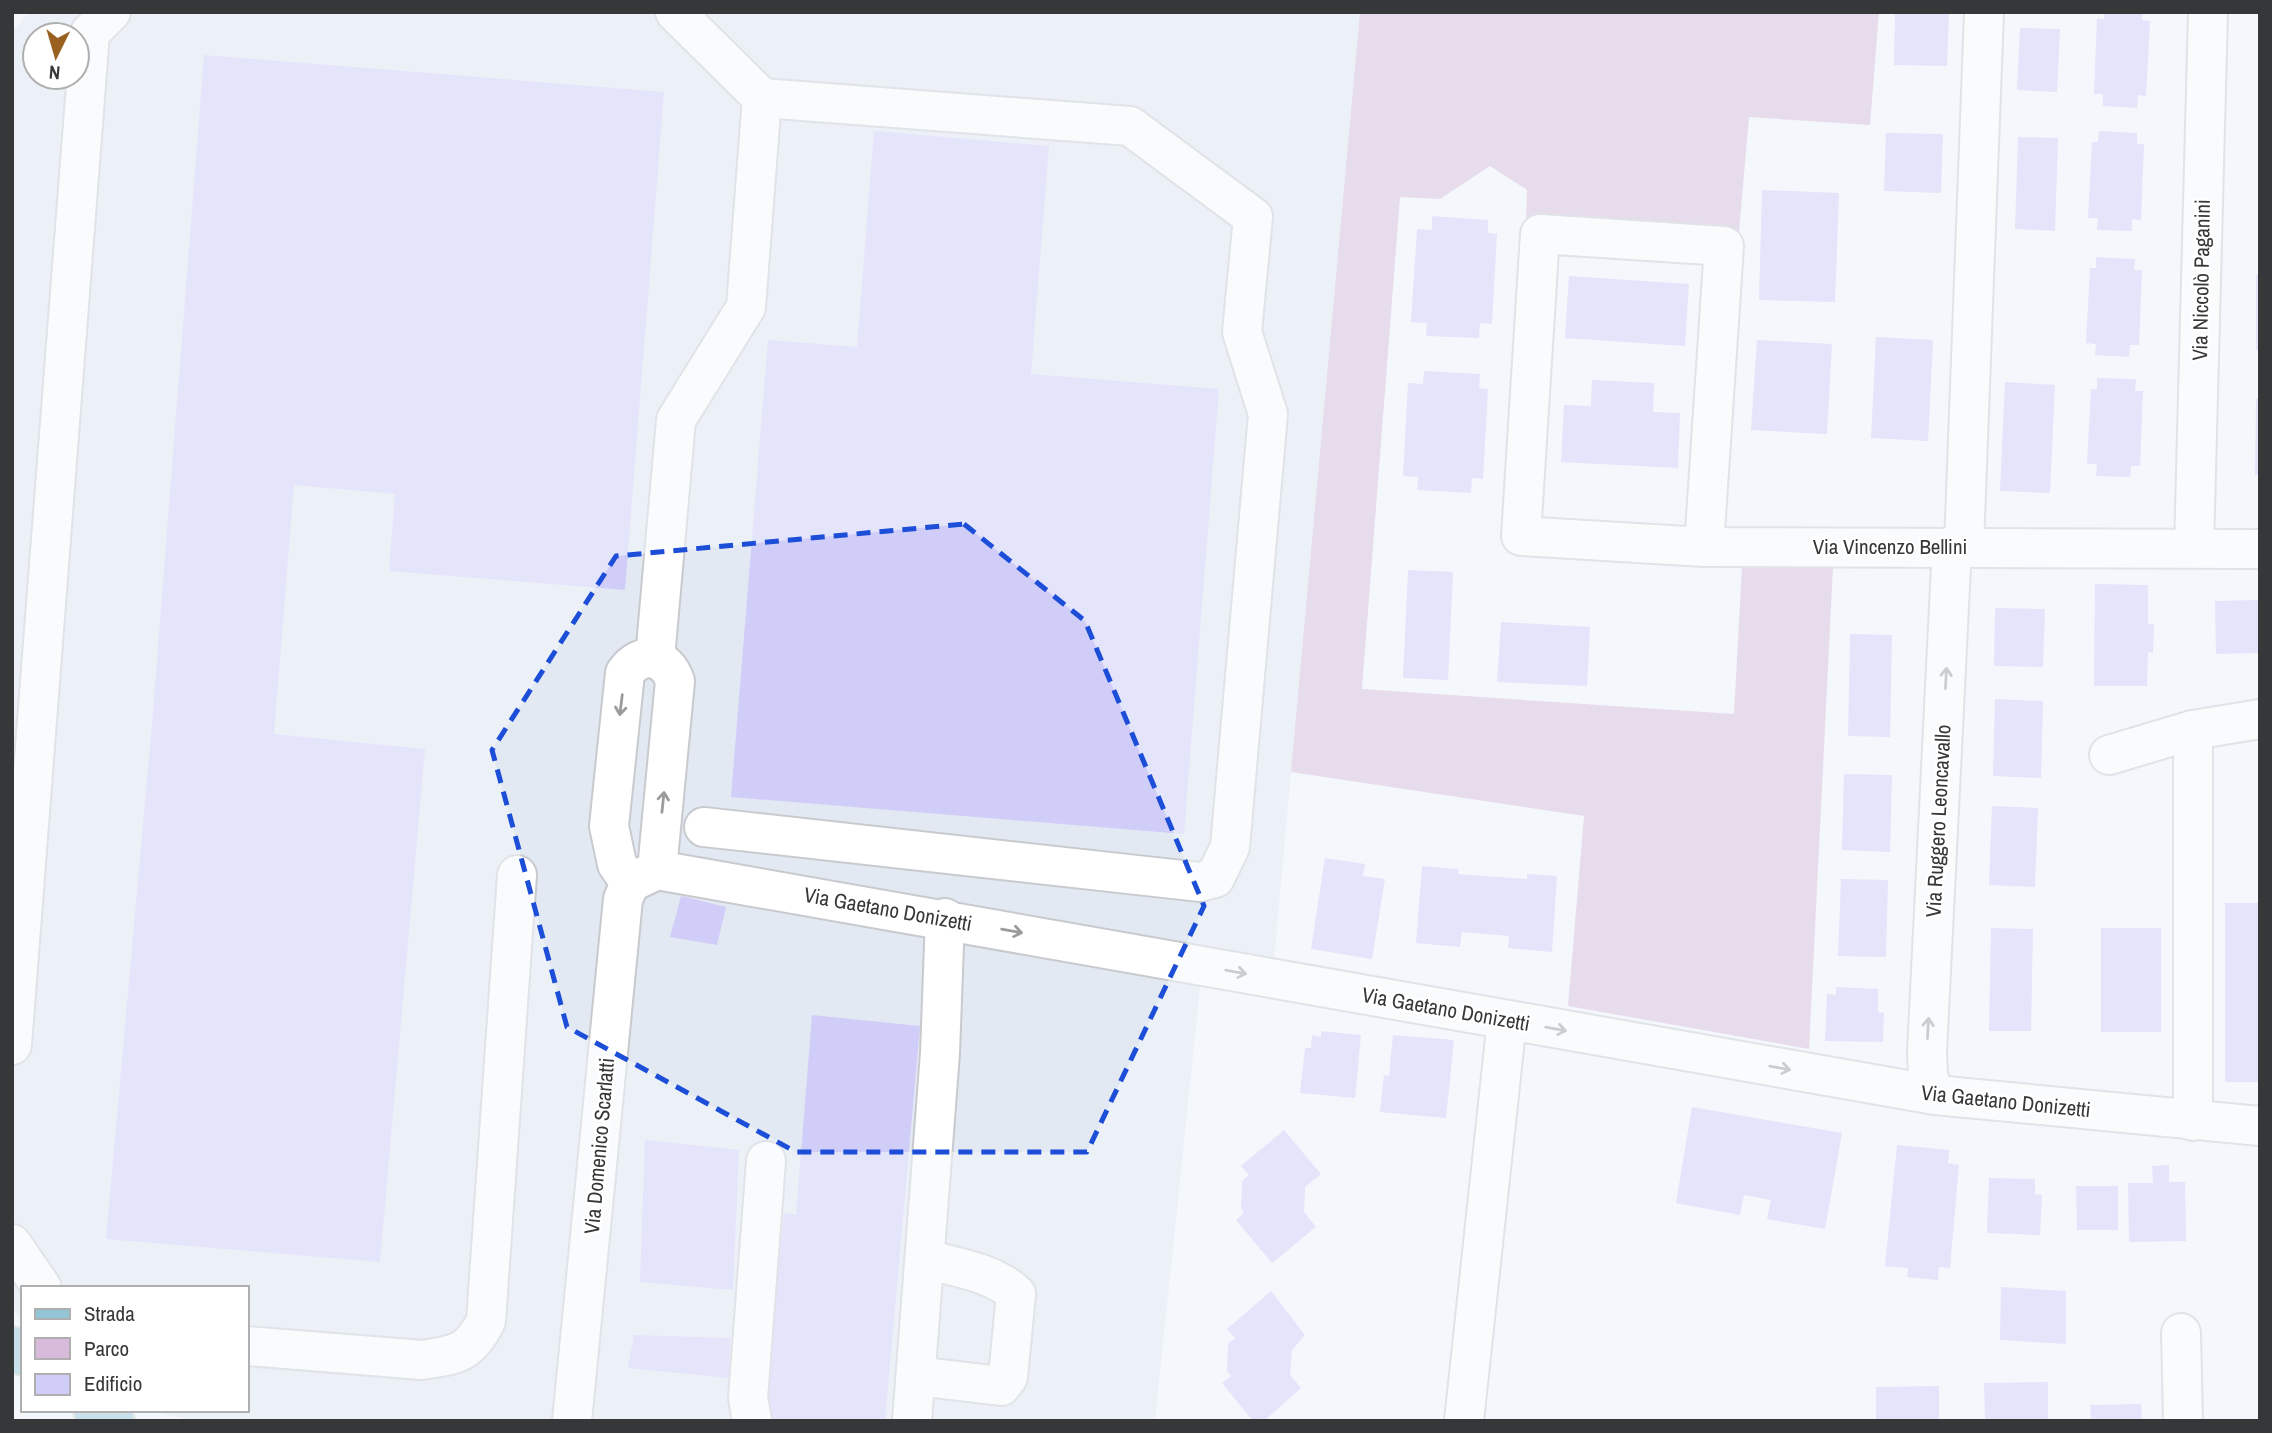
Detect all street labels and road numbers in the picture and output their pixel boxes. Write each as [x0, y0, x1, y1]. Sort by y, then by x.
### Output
street label: Via Niccolò Paganini [2185, 199, 2217, 361]
street label: Via Vincenzo Bellini [1813, 532, 1967, 561]
street label: Via Ruggero Leoncavallo [1918, 724, 1958, 918]
street label: Via Gaetano Donizetti [802, 880, 974, 938]
street label: Via Gaetano Donizetti [1360, 980, 1532, 1038]
street label: Via Domenico Scarlatti [577, 1057, 621, 1235]
street label: Via Gaetano Donizetti [1920, 1078, 2092, 1124]

